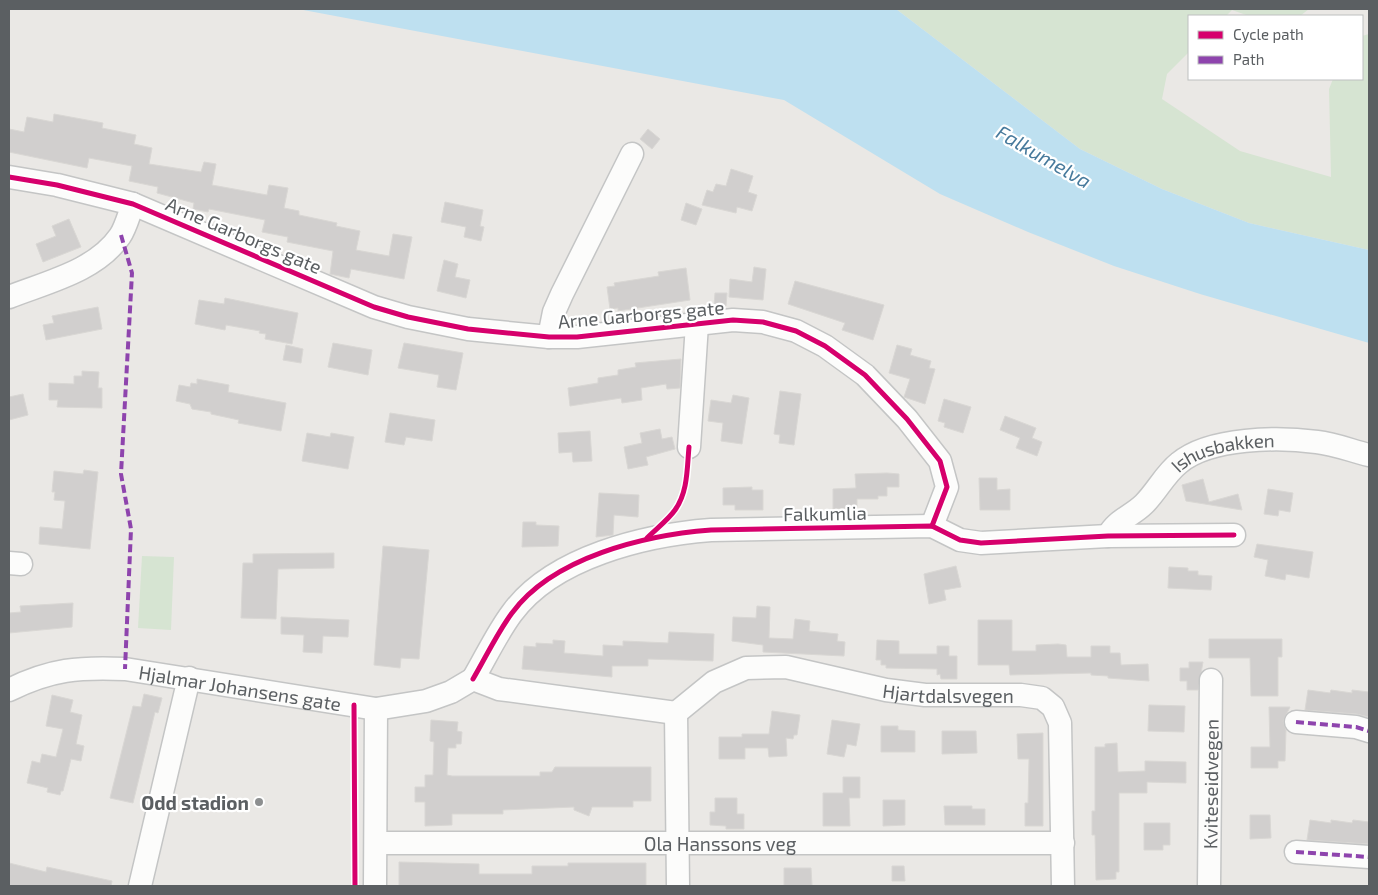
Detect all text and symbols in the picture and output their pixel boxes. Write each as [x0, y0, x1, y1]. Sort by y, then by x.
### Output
legend [1188, 15, 1363, 80]
text: Cycle path [1233, 25, 1304, 43]
text: Path [1233, 50, 1264, 68]
water label: Falkumelva [992, 119, 1096, 193]
street label: Arne Garborgs gate [163, 192, 325, 278]
street label: Arne Garborgs gate [557, 295, 725, 333]
street label: Ishusbakken [1166, 428, 1275, 476]
street label: Falkumlia [783, 501, 867, 525]
street label: Hjalmar Johansens gate [137, 660, 343, 715]
street label: Hjartdalsvegen [881, 678, 1014, 707]
street label: Kviteseidvegen [1198, 719, 1222, 849]
place label: Odd stadion [141, 791, 249, 814]
marker: Odd stadion [253, 796, 265, 808]
street label: Ola Hanssons veg [644, 832, 797, 855]

